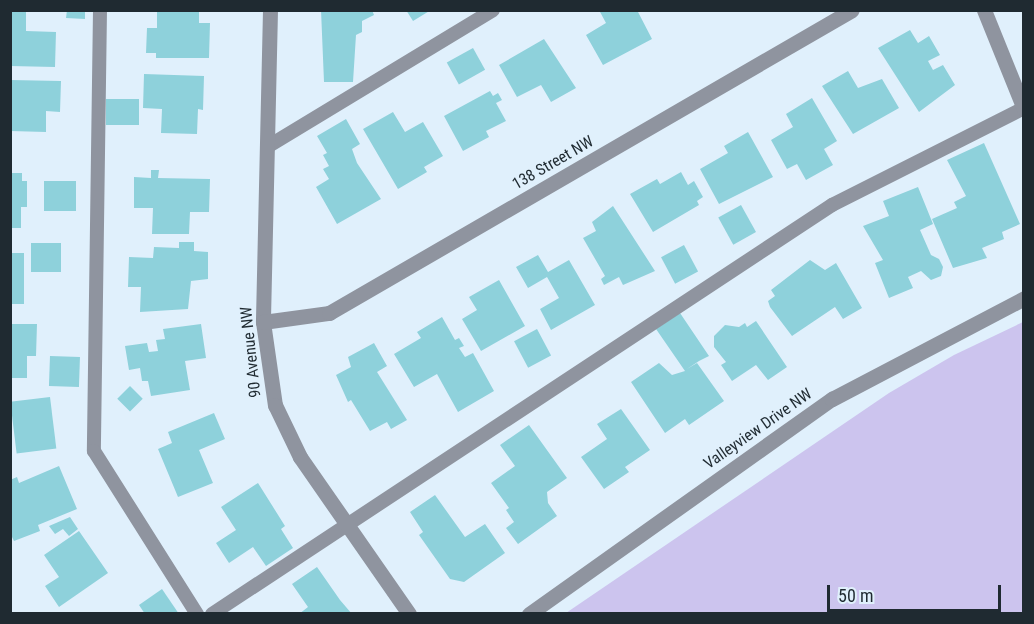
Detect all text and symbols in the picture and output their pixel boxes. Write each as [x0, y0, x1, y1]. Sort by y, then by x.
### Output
street label: 138 Street NW [509, 132, 597, 194]
street label: 90 Avenue NW [237, 306, 265, 398]
street label: Valleyview Drive NW [700, 385, 816, 473]
scale bar [830, 573, 1004, 611]
text: 50 m [838, 585, 873, 606]

